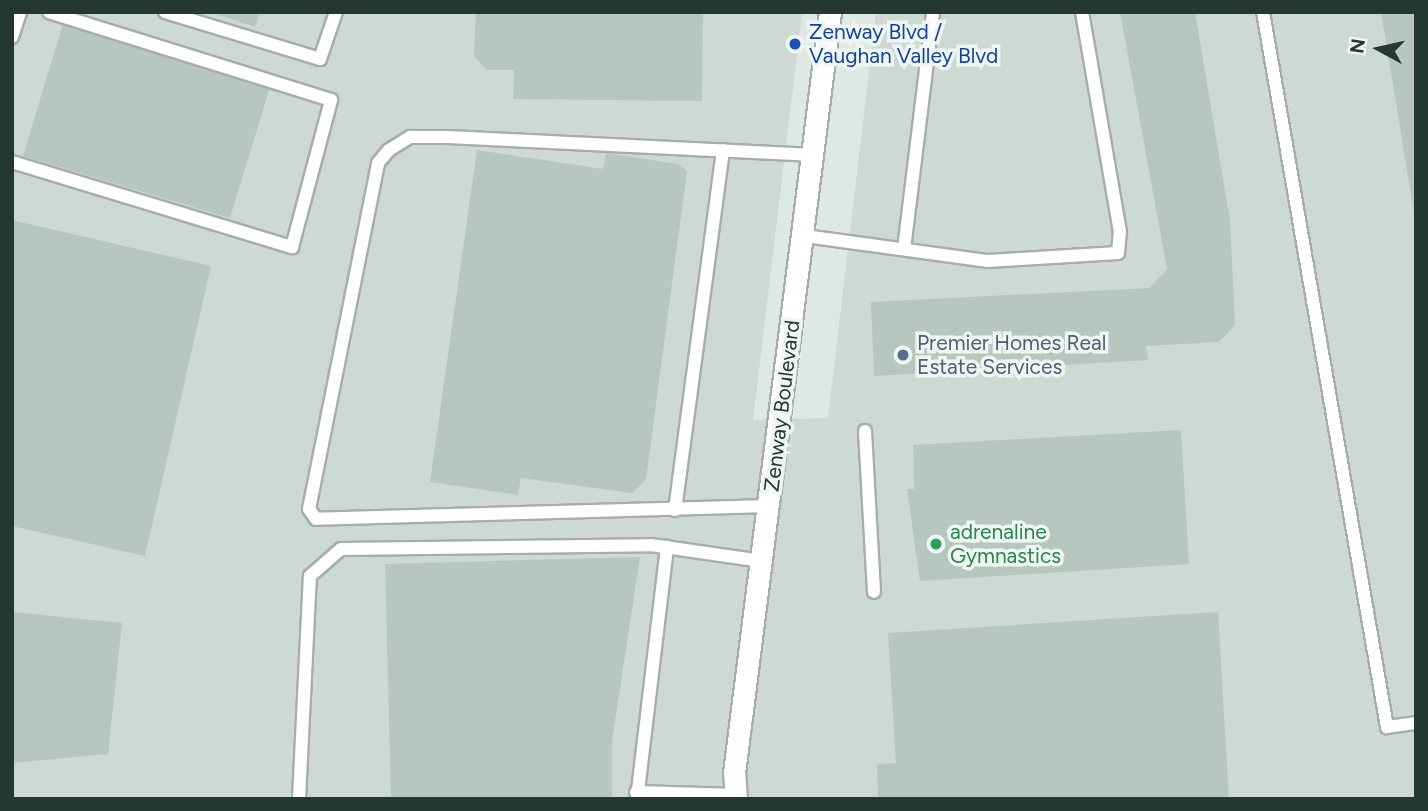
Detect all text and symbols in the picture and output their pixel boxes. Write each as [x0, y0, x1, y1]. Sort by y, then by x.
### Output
north arrow [1344, 14, 1414, 84]
place label: Zenway Blvd / Vaughan Valley Blvd [809, 19, 998, 69]
marker: Zenway Blvd / Vaughan Valley Blvd [787, 36, 803, 52]
text: N [1345, 37, 1370, 55]
street label: Zenway Boulevard [759, 319, 805, 493]
place label: Premier Homes Real Estate Services [917, 330, 1106, 380]
marker: Premier Homes Real Estate Services [895, 347, 911, 363]
place label: adrenaline Gymnastics [950, 519, 1061, 569]
marker: adrenaline Gymnastics [928, 536, 944, 552]

